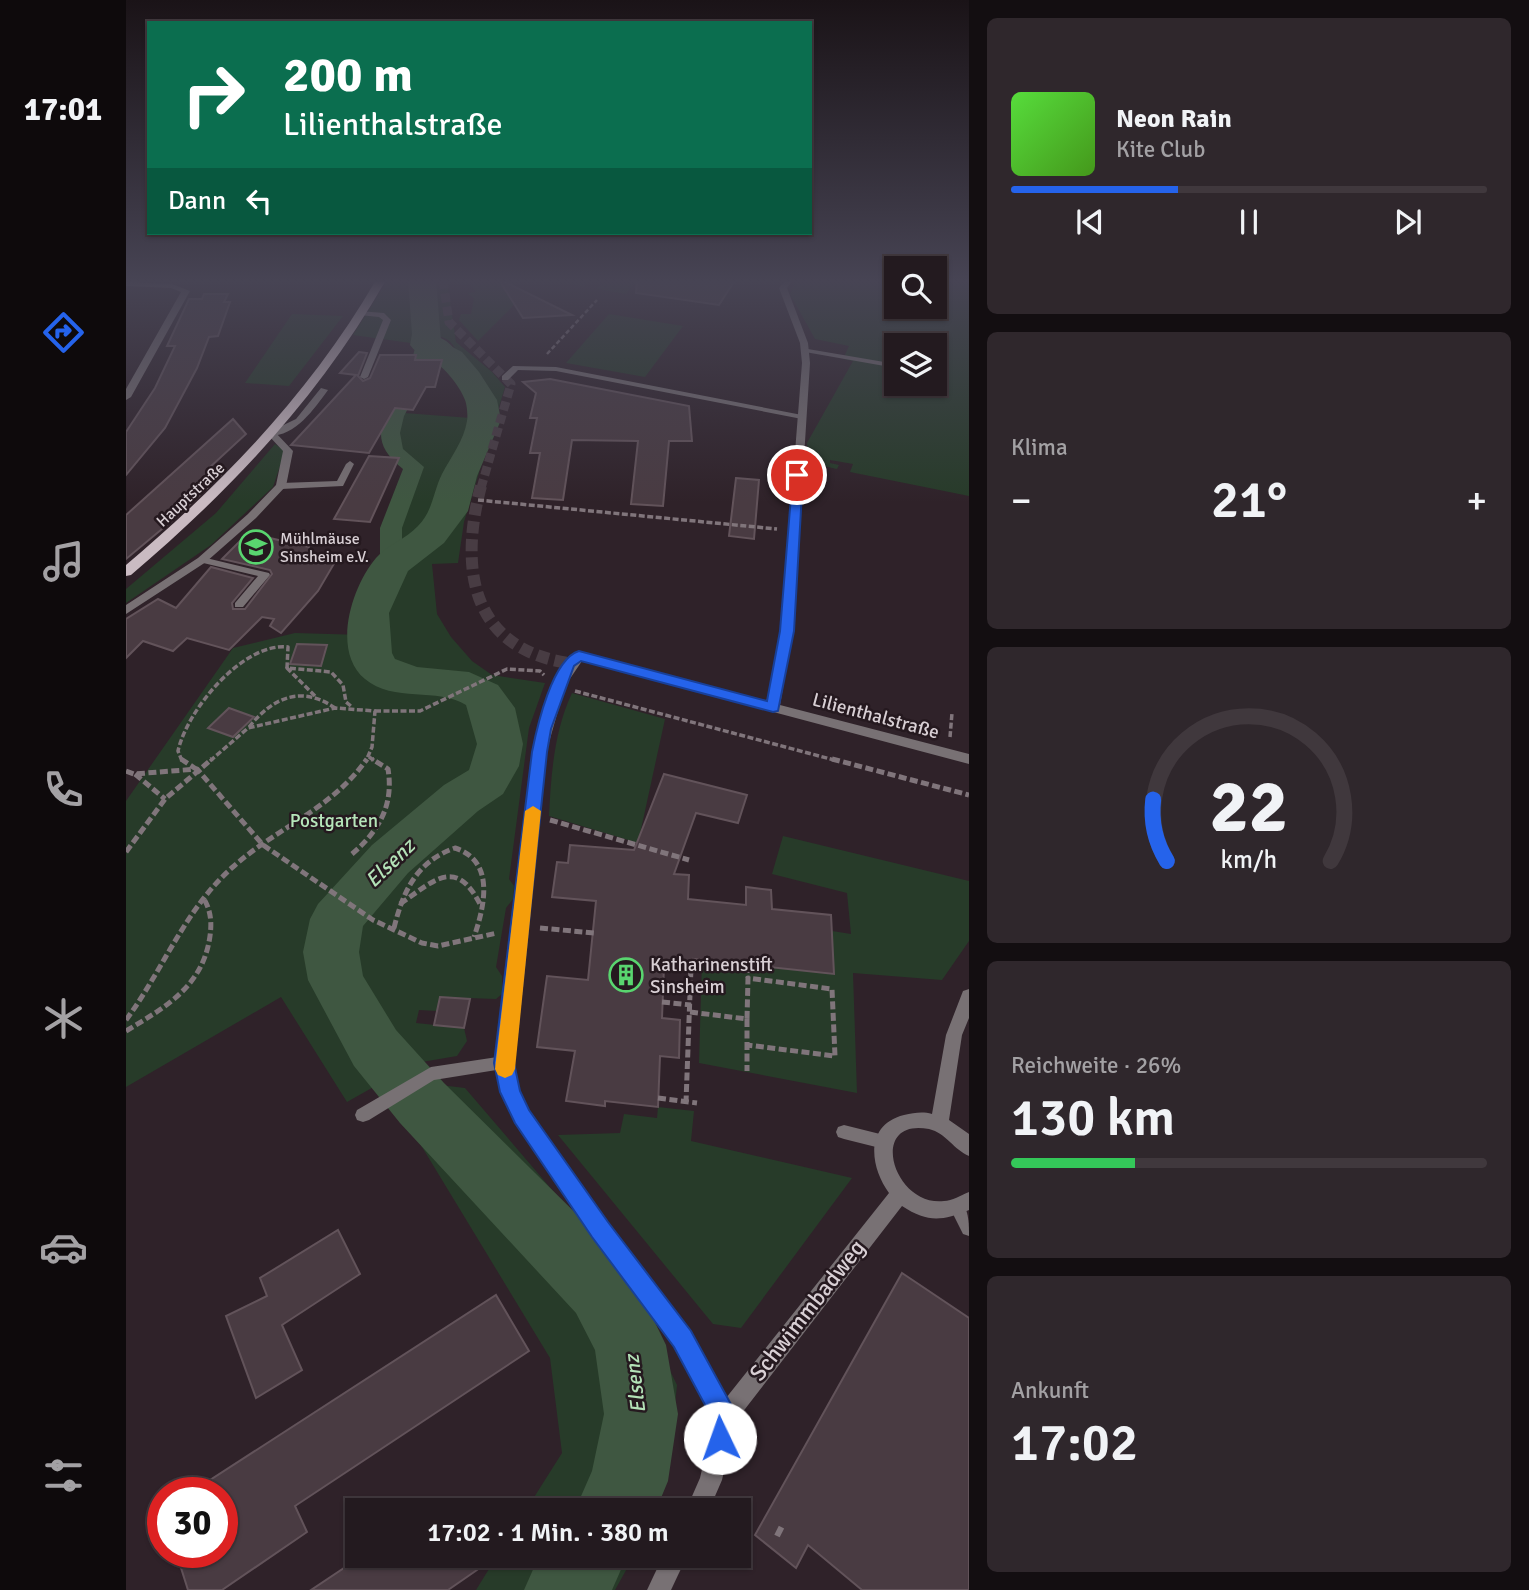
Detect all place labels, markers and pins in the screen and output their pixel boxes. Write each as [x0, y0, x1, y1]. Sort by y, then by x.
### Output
pin [767, 445, 827, 505]
school or university icon: Mühlmäuse Sinsheim e.V. [237, 528, 275, 566]
place label: Mühlmäuse Sinsheim e.V. [280, 529, 369, 567]
place label: Katharinenstift Sinsheim [650, 953, 773, 999]
building icon: Katharinenstift Sinsheim [607, 956, 645, 994]

